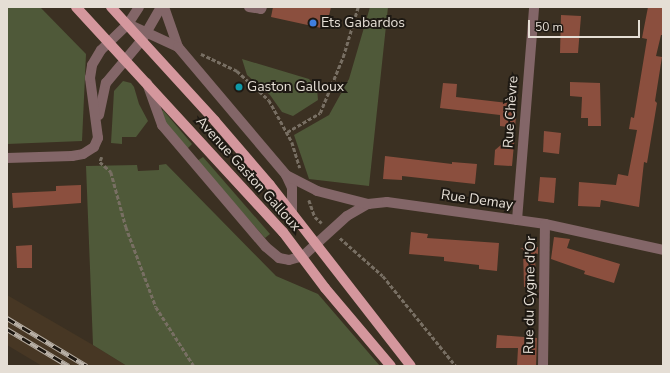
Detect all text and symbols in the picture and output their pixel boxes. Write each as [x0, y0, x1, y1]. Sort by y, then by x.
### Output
scale bar [530, 12, 642, 38]
place label: Ets Gabardos [321, 15, 405, 31]
marker: Ets Gabardos [308, 18, 318, 28]
text: 50 m [535, 19, 563, 35]
street label: Rue Chèvre [500, 75, 522, 149]
place label: Gaston Galloux [247, 79, 344, 95]
marker: Gaston Galloux [234, 82, 244, 92]
street label: Avenue Gaston Galloux [192, 113, 304, 235]
street label: Rue Demay [440, 187, 514, 213]
street label: Rue du Cygne d'Or [521, 236, 539, 354]

